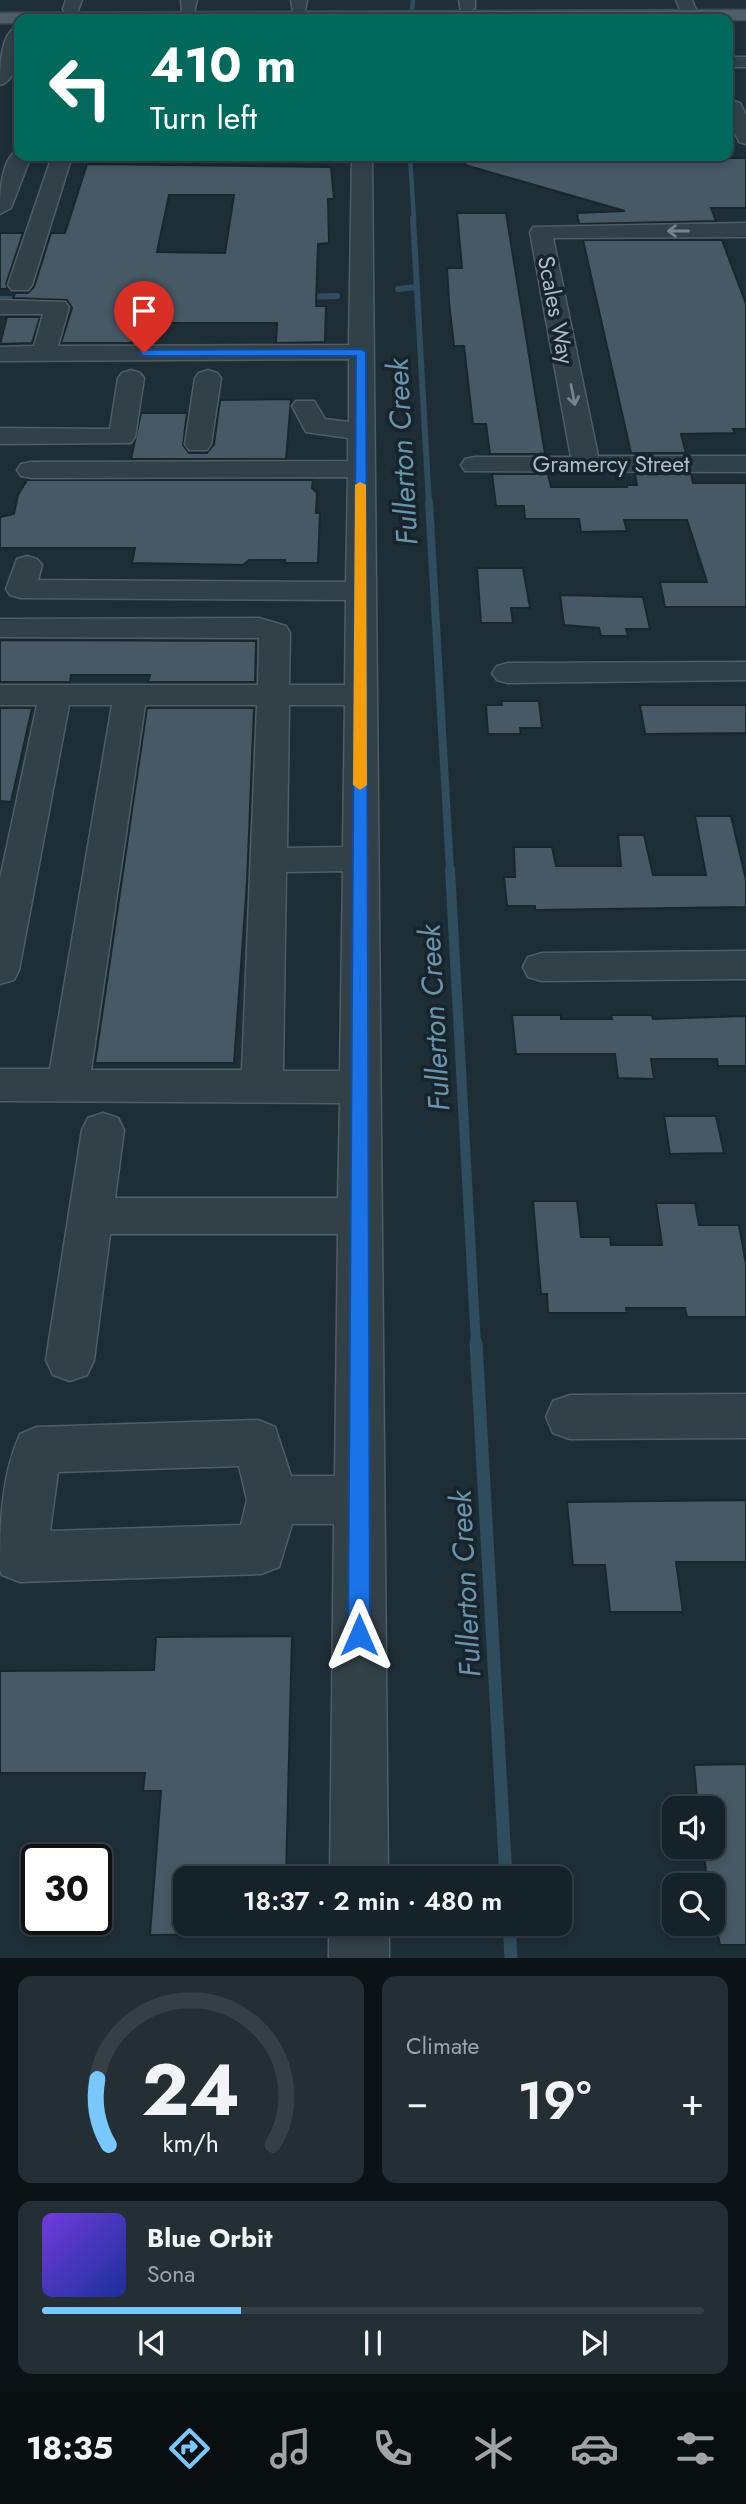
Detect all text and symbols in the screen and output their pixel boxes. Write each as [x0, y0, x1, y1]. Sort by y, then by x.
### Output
text: 410 m [150, 30, 296, 100]
icon: left [35, 42, 126, 133]
text: Turn left [150, 95, 257, 141]
one-way arrow [667, 224, 690, 238]
street label: Scales Way [529, 253, 583, 368]
pin [114, 281, 174, 353]
icon: arrive [125, 292, 163, 330]
water label: Fullerton Creek [376, 356, 428, 547]
one-way arrow [566, 383, 580, 406]
street label: Gramercy Street [533, 447, 690, 481]
water label: Fullerton Creek [408, 922, 460, 1113]
water label: Fullerton Creek [439, 1488, 491, 1679]
position arrow [322, 1598, 396, 1672]
map controls [662, 1796, 725, 1936]
button: sound [662, 1796, 725, 1859]
speed limit sign: 30 [21, 1844, 112, 1935]
button: search [662, 1873, 725, 1936]
text: 18:37 · 2 min · 480 m [243, 1882, 502, 1920]
text: Climate [406, 2029, 479, 2063]
text: 24 [142, 2038, 240, 2143]
text: 19° [518, 2063, 592, 2139]
text: − [406, 2074, 428, 2129]
text: + [681, 2074, 704, 2129]
text: km/h [163, 2125, 219, 2161]
text: Blue Orbit [147, 2219, 272, 2257]
text: Sona [147, 2257, 195, 2291]
icon: previous [133, 2324, 171, 2362]
icon: pause [354, 2324, 392, 2362]
icon: next [575, 2324, 613, 2362]
icon: directions [165, 2424, 214, 2473]
icon: music [266, 2424, 315, 2473]
icon: phone [368, 2424, 417, 2473]
icon: climate [469, 2424, 518, 2473]
icon: car [570, 2424, 619, 2473]
icon: filters [671, 2424, 720, 2473]
text: 18:35 [26, 2425, 113, 2471]

